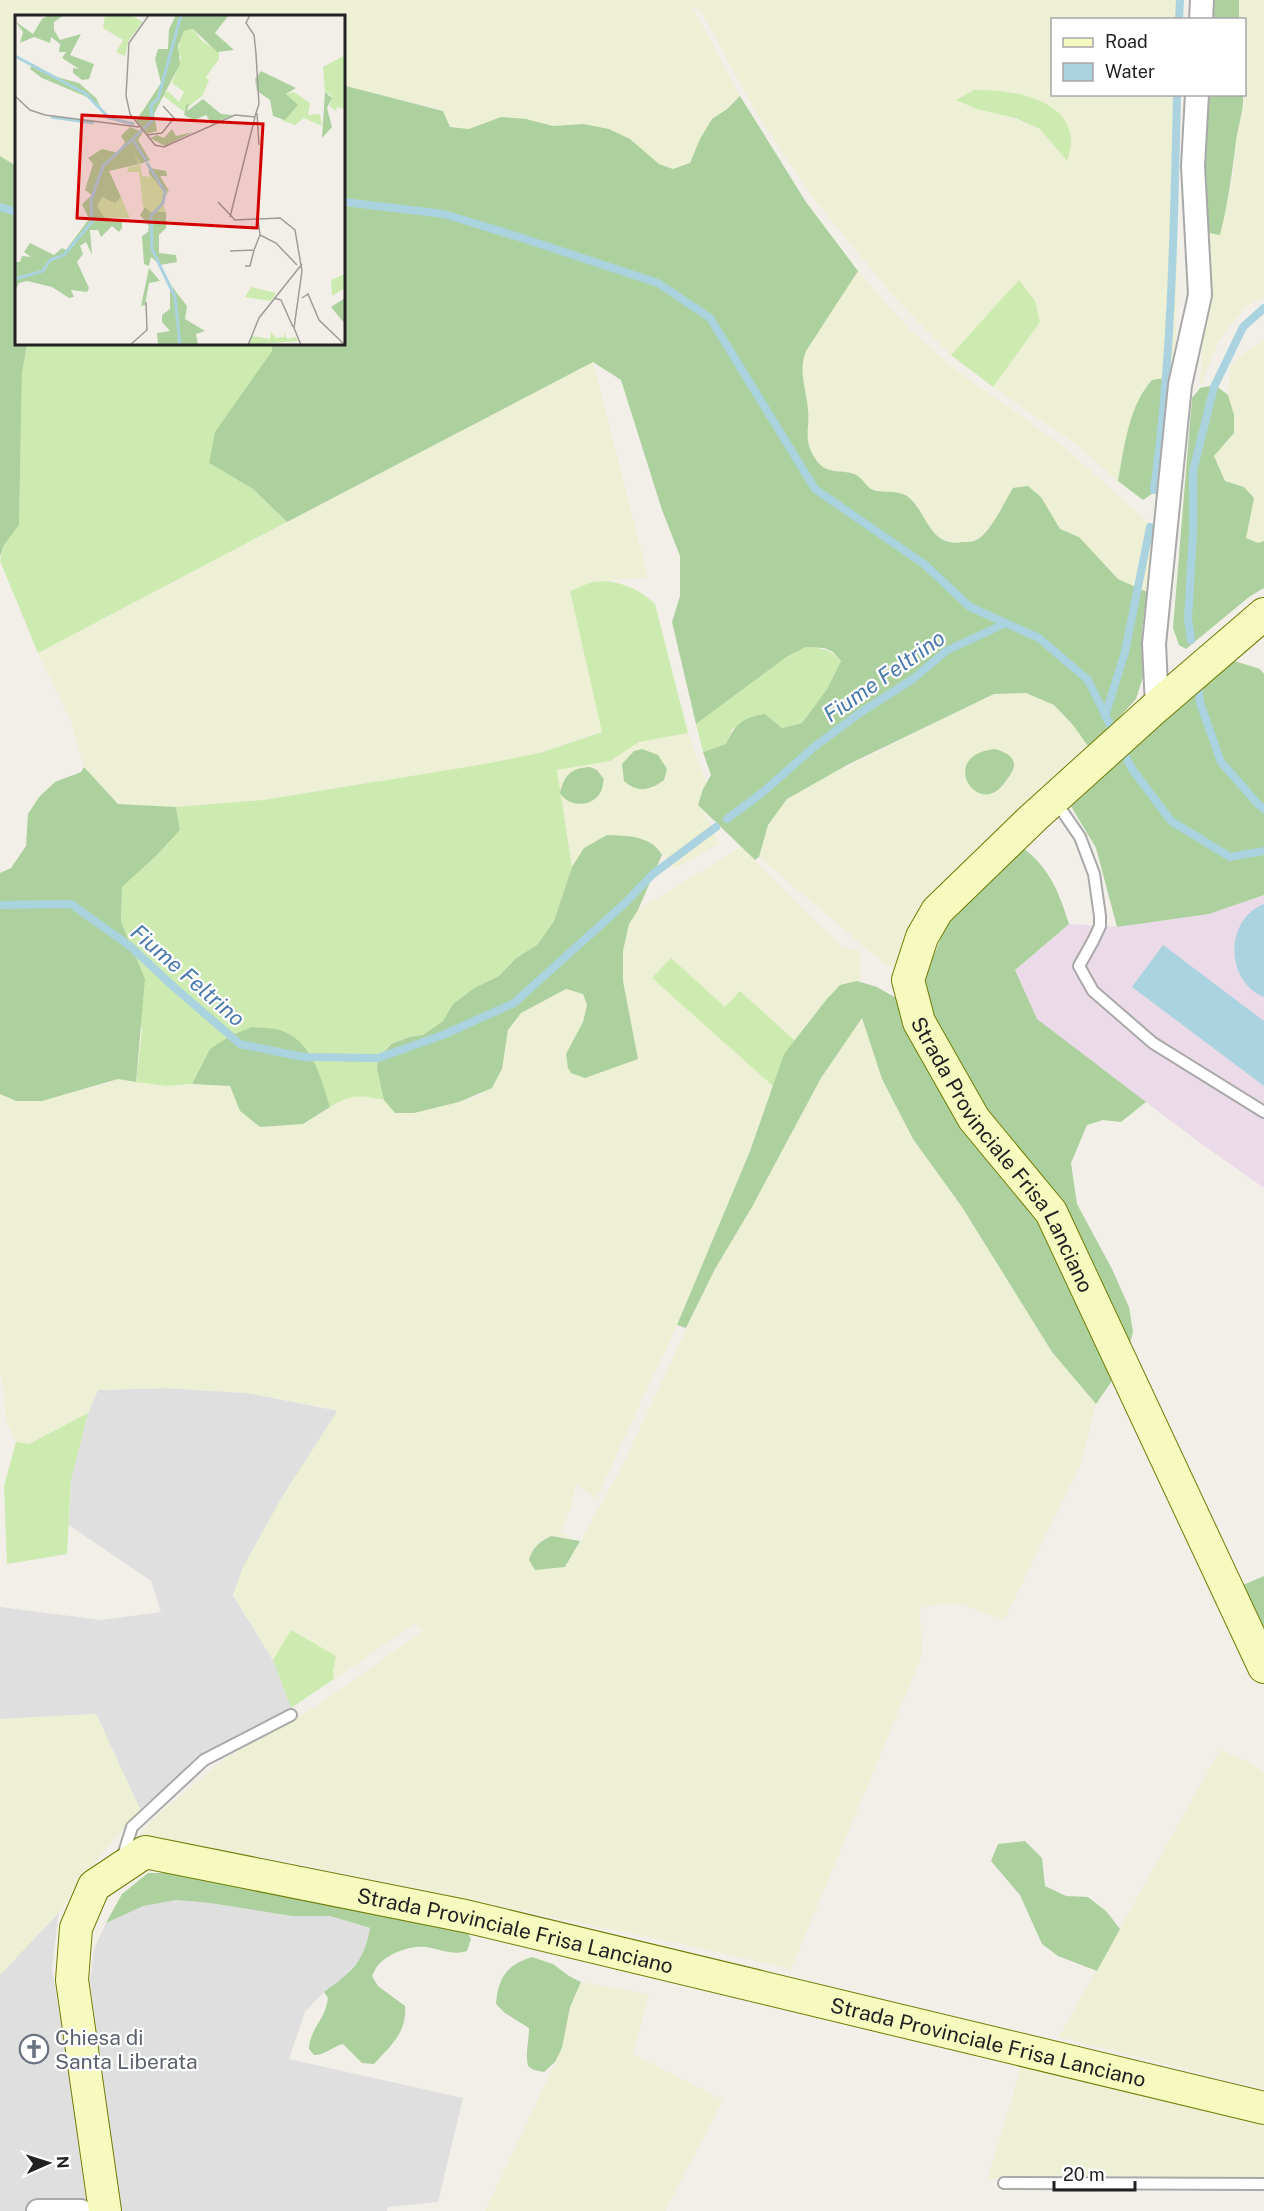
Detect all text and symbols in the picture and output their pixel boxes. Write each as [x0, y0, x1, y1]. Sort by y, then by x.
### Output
inset map [15, 15, 345, 345]
legend [1051, 18, 1246, 96]
text: Road [1105, 31, 1148, 52]
text: Water [1105, 61, 1155, 82]
water label: Fiume Feltrino [818, 625, 950, 727]
water label: Fiume Feltrino [126, 919, 250, 1032]
street label: Strada Provinciale Frisa Lanciano [906, 1012, 1099, 1296]
street label: Strada Provinciale Frisa Lanciano [355, 1882, 676, 1978]
street label: Strada Provinciale Frisa Lanciano [828, 1992, 1148, 2092]
place label: Chiesa di Santa Liberata [55, 2025, 198, 2074]
church icon: Chiesa di Santa Liberata [18, 2033, 50, 2065]
north arrow [18, 2133, 78, 2193]
scale bar [1054, 2154, 1135, 2192]
text: N [53, 2155, 72, 2169]
text: 20 m [1063, 2164, 1105, 2185]

